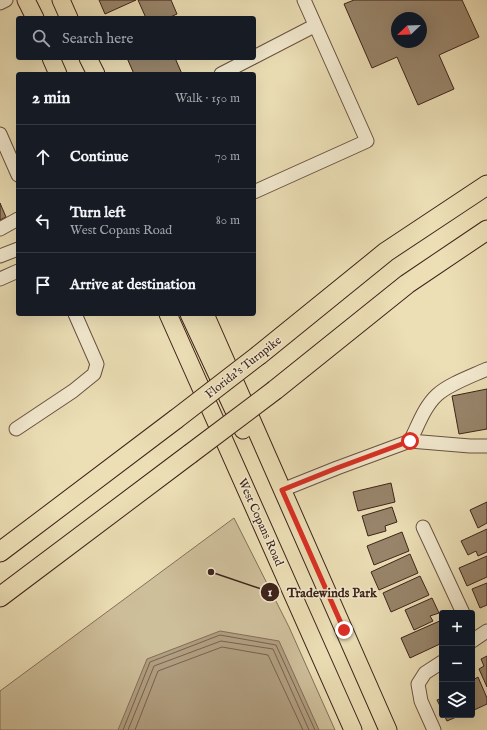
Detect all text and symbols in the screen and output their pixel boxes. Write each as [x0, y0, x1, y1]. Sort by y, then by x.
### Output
north arrow [391, 12, 427, 48]
search box [16, 16, 256, 60]
icon: search [30, 27, 52, 49]
text: Search here [62, 29, 133, 48]
text: 2 min [32, 88, 70, 109]
text: Walk · 150 m [175, 90, 240, 107]
icon: ahead [32, 146, 54, 168]
text: Continue [70, 147, 128, 166]
text: 70 m [215, 148, 240, 165]
text: Turn left [70, 203, 126, 222]
icon: left [32, 210, 54, 232]
text: 80 m [216, 212, 240, 229]
text: West Copans Road [70, 222, 172, 239]
icon: arrive [32, 274, 54, 296]
text: Arrive at destination [70, 275, 196, 294]
street label: Florida's Turnpike [202, 333, 285, 403]
route start [401, 432, 419, 450]
street label: West Copans Road [234, 476, 287, 569]
callout: Tradewinds Park [260, 580, 385, 605]
text: 1 [268, 585, 273, 600]
text: Tradewinds Park [286, 585, 378, 602]
map controls [439, 610, 475, 718]
button: + [439, 610, 475, 646]
route end [335, 621, 353, 639]
button: − [439, 646, 475, 682]
button: layers [439, 682, 475, 718]

